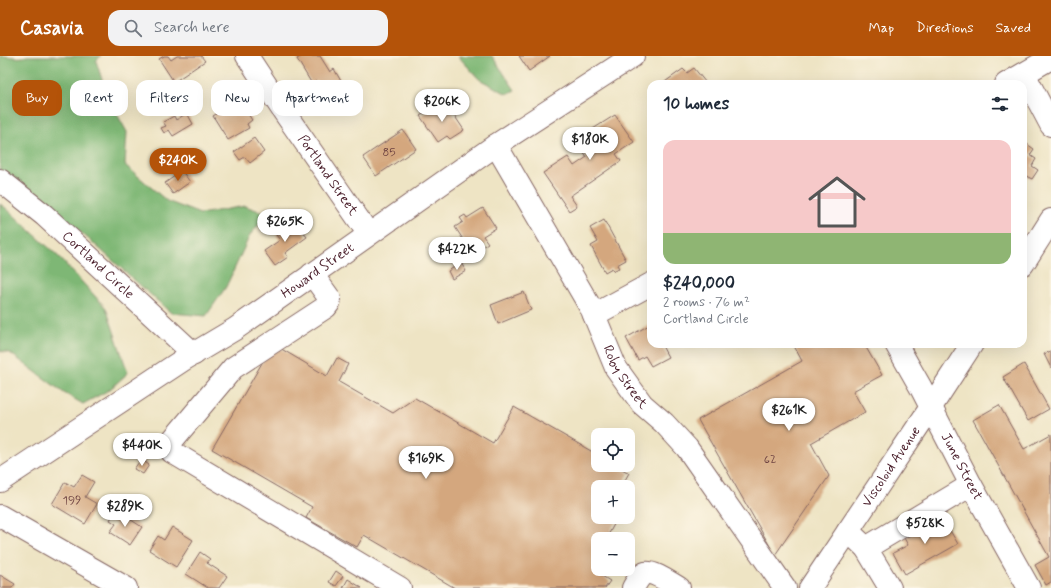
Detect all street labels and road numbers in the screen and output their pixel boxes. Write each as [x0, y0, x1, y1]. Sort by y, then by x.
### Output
street label: Portland Street [294, 131, 363, 220]
street label: Cortland Circle [58, 227, 138, 303]
street label: Howard Street [278, 239, 358, 303]
street label: Roby Street [599, 342, 652, 414]
street label: Viscoloid Avenue [858, 423, 925, 511]
street label: June Street [937, 430, 987, 504]

